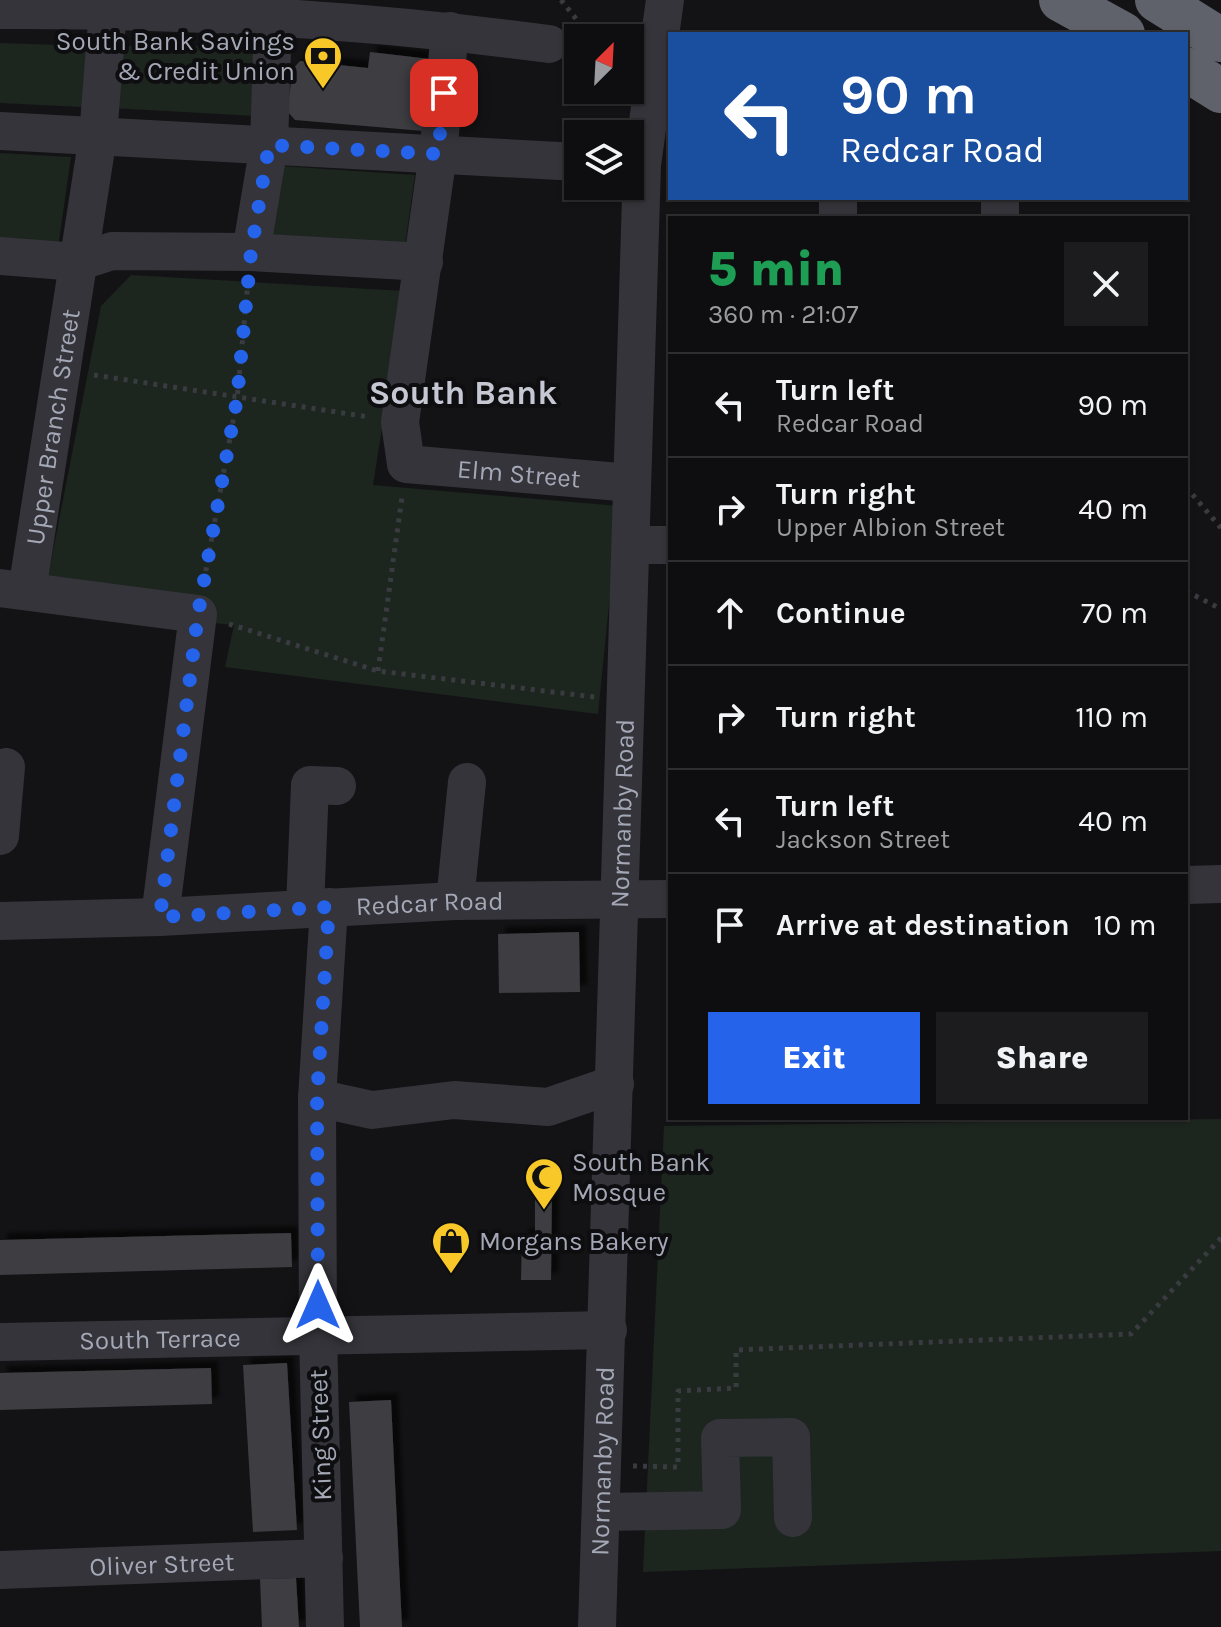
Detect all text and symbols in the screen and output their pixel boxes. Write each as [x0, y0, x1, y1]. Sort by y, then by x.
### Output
north arrow [564, 24, 644, 104]
map controls [564, 24, 644, 200]
place label: South Bank Savings & Credit Union [56, 26, 295, 87]
bank icon: South Bank Savings & Credit Union [302, 35, 344, 90]
pin [410, 59, 478, 127]
text: 90 m [840, 62, 977, 127]
icon: left [708, 64, 812, 168]
icon: arrive [422, 71, 466, 115]
button: layers [564, 120, 644, 200]
text: Redcar Road [840, 129, 1045, 171]
text: 5 min [708, 241, 844, 297]
button: close [1064, 242, 1148, 326]
text: 360 m · 21:07 [708, 299, 858, 330]
street label: Upper Branch Street [19, 307, 87, 547]
text: Turn left [776, 372, 894, 408]
district label: South Bank [369, 373, 557, 413]
icon: left [708, 383, 752, 427]
text: 90 m [1078, 387, 1148, 423]
text: Redcar Road [776, 408, 924, 439]
street label: Elm Street [456, 453, 582, 495]
text: Turn right [776, 476, 916, 512]
icon: right [708, 487, 752, 531]
text: 40 m [1078, 491, 1148, 527]
text: Upper Albion Street [776, 512, 1005, 543]
icon: ahead [708, 591, 752, 635]
text: Continue [776, 595, 906, 631]
text: 70 m [1081, 595, 1148, 631]
icon: right [708, 695, 752, 739]
text: Turn right [776, 699, 916, 735]
text: 110 m [1075, 699, 1148, 735]
street label: Normanby Road [604, 718, 641, 909]
text: Turn left [776, 788, 894, 824]
icon: left [708, 799, 752, 843]
text: 40 m [1078, 803, 1148, 839]
text: Jackson Street [776, 824, 950, 855]
street label: Redcar Road [355, 886, 504, 922]
icon: arrive [708, 903, 752, 947]
text: Arrive at destination [776, 907, 1070, 943]
text: 10 m [1094, 907, 1157, 943]
button: Exit [708, 1012, 920, 1104]
button: Share [936, 1012, 1148, 1104]
place label: South Bank Mosque [572, 1147, 710, 1208]
mosque icon: South Bank Mosque [523, 1156, 565, 1211]
shop icon: Morgans Bakery [430, 1220, 472, 1275]
place label: Morgans Bakery [479, 1226, 669, 1257]
position arrow [276, 1263, 360, 1347]
street label: South Terrace [79, 1322, 241, 1356]
street label: Normanby Road [584, 1366, 621, 1556]
street label: King Street [303, 1369, 338, 1501]
street label: Oliver Street [89, 1546, 235, 1583]

